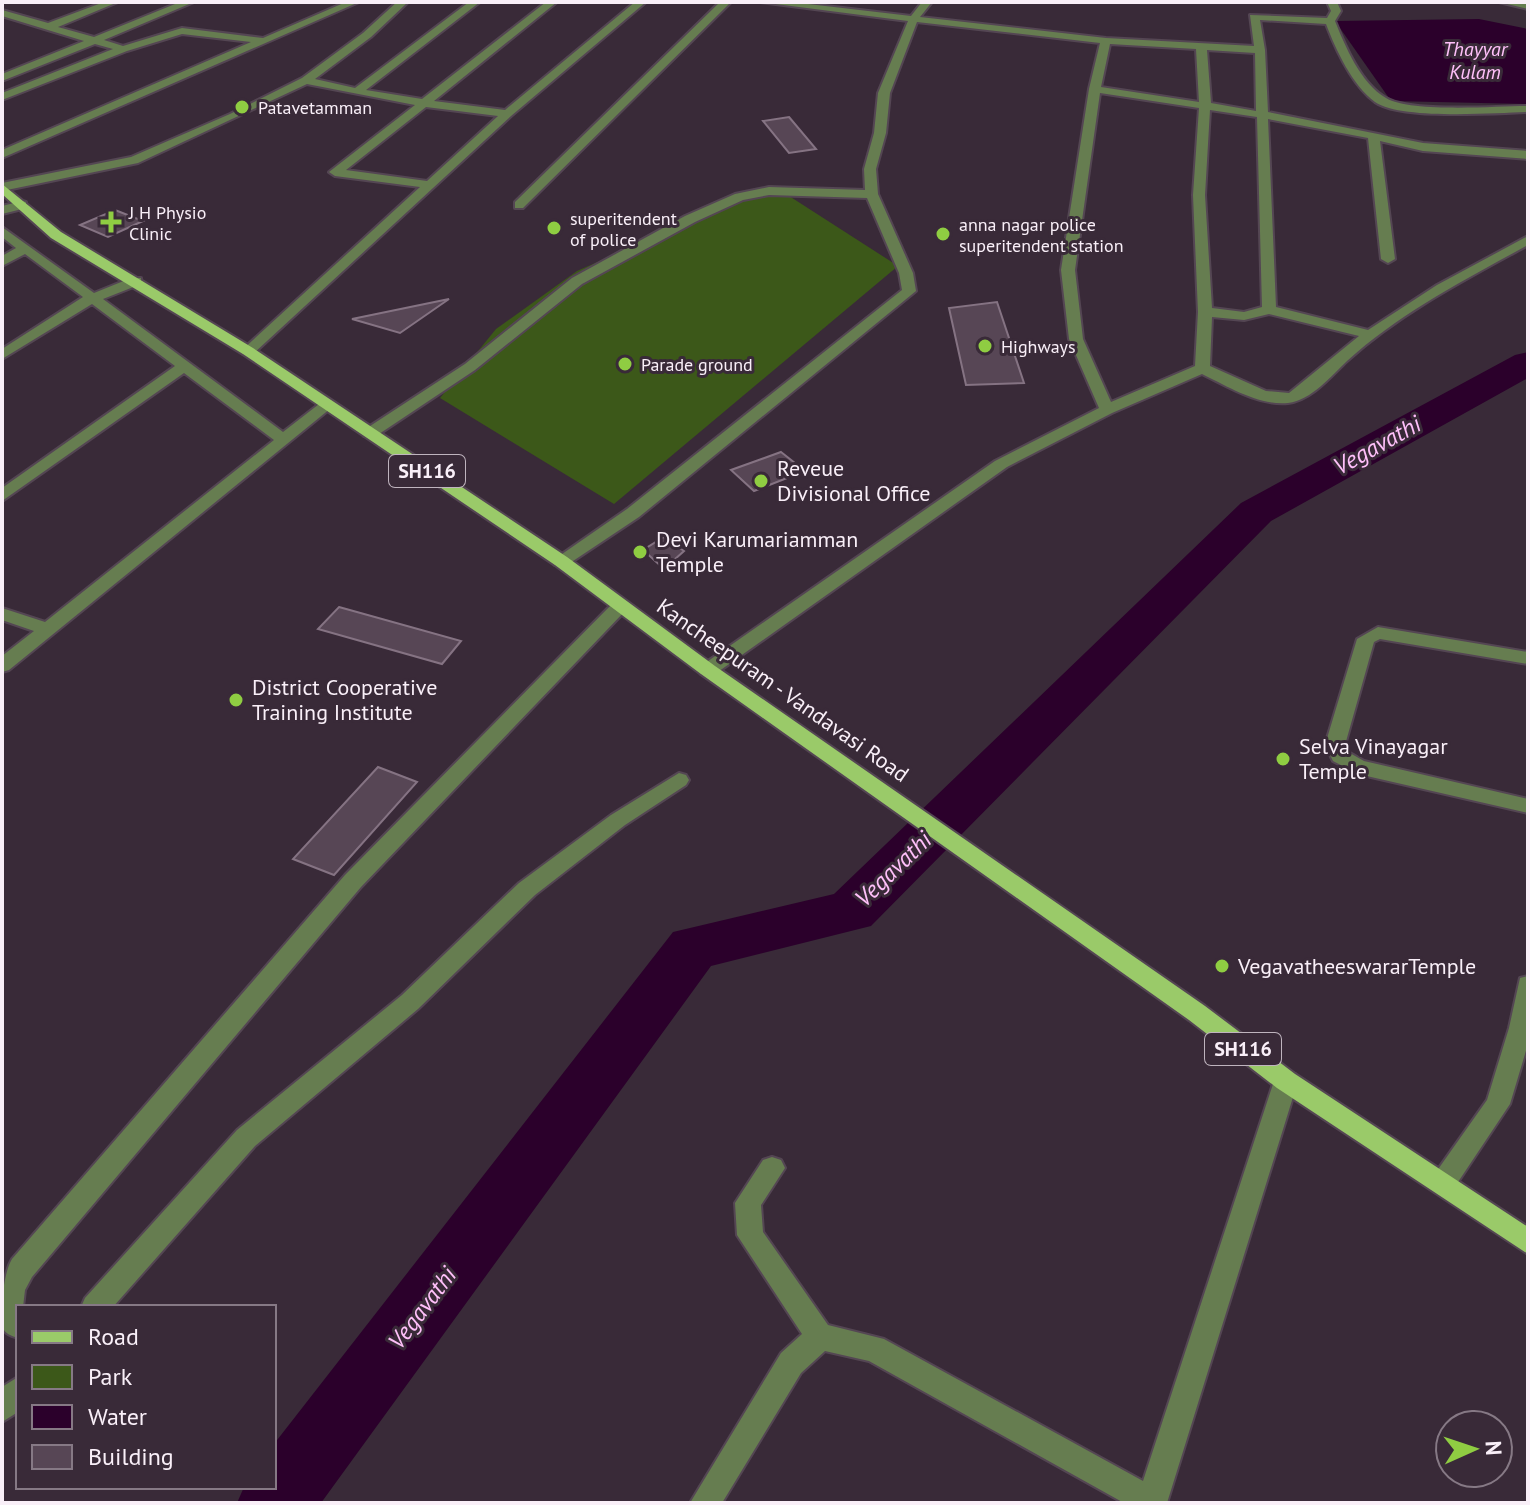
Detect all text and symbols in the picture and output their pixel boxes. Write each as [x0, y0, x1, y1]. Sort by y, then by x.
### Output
water label: Thayyar Kulam [1443, 36, 1509, 85]
place label: Patavetamman [258, 96, 372, 119]
marker: Patavetamman [233, 98, 251, 116]
place label: J H Physio Clinic [128, 201, 206, 245]
place label: superitendent of police [570, 207, 677, 251]
marker: J H Physio Clinic [100, 211, 122, 233]
place label: anna nagar police superitendent station [959, 213, 1124, 257]
marker: superitendent of police [545, 219, 563, 237]
marker: anna nagar police superitendent station [934, 225, 952, 243]
place label: Highways [1001, 335, 1076, 358]
marker: Highways [976, 337, 994, 355]
place label: Parade ground [641, 353, 753, 376]
marker: Parade ground [616, 355, 634, 373]
water label: Vegavathi [1328, 408, 1427, 482]
place label: Reveue Divisional Office [777, 454, 931, 507]
road number: SH116 [389, 455, 465, 487]
marker: Reveue Divisional Office [752, 472, 770, 490]
place label: Devi Karumariamman Temple [656, 525, 858, 578]
marker: Devi Karumariamman Temple [631, 543, 649, 561]
street label: Kancheepuram - Vandavasi Road [651, 592, 915, 788]
place label: District Cooperative Training Institute [252, 673, 437, 726]
marker: District Cooperative Training Institute [227, 691, 245, 709]
place label: Selva Vinayagar Temple [1299, 732, 1448, 785]
marker: Selva Vinayagar Temple [1274, 750, 1292, 768]
water label: Vegavathi [848, 824, 939, 913]
place label: VegavatheeswararTemple [1237, 952, 1476, 980]
marker: VegavatheeswararTemple [1213, 957, 1231, 975]
road number: SH116 [1205, 1033, 1281, 1065]
water label: Vegavathi [381, 1260, 464, 1355]
legend [16, 1305, 276, 1489]
text: Road [88, 1321, 139, 1352]
text: Park [88, 1361, 133, 1392]
text: Water [88, 1401, 147, 1432]
north arrow [1434, 1409, 1514, 1489]
text: N [1480, 1440, 1508, 1456]
text: Building [88, 1441, 174, 1472]

